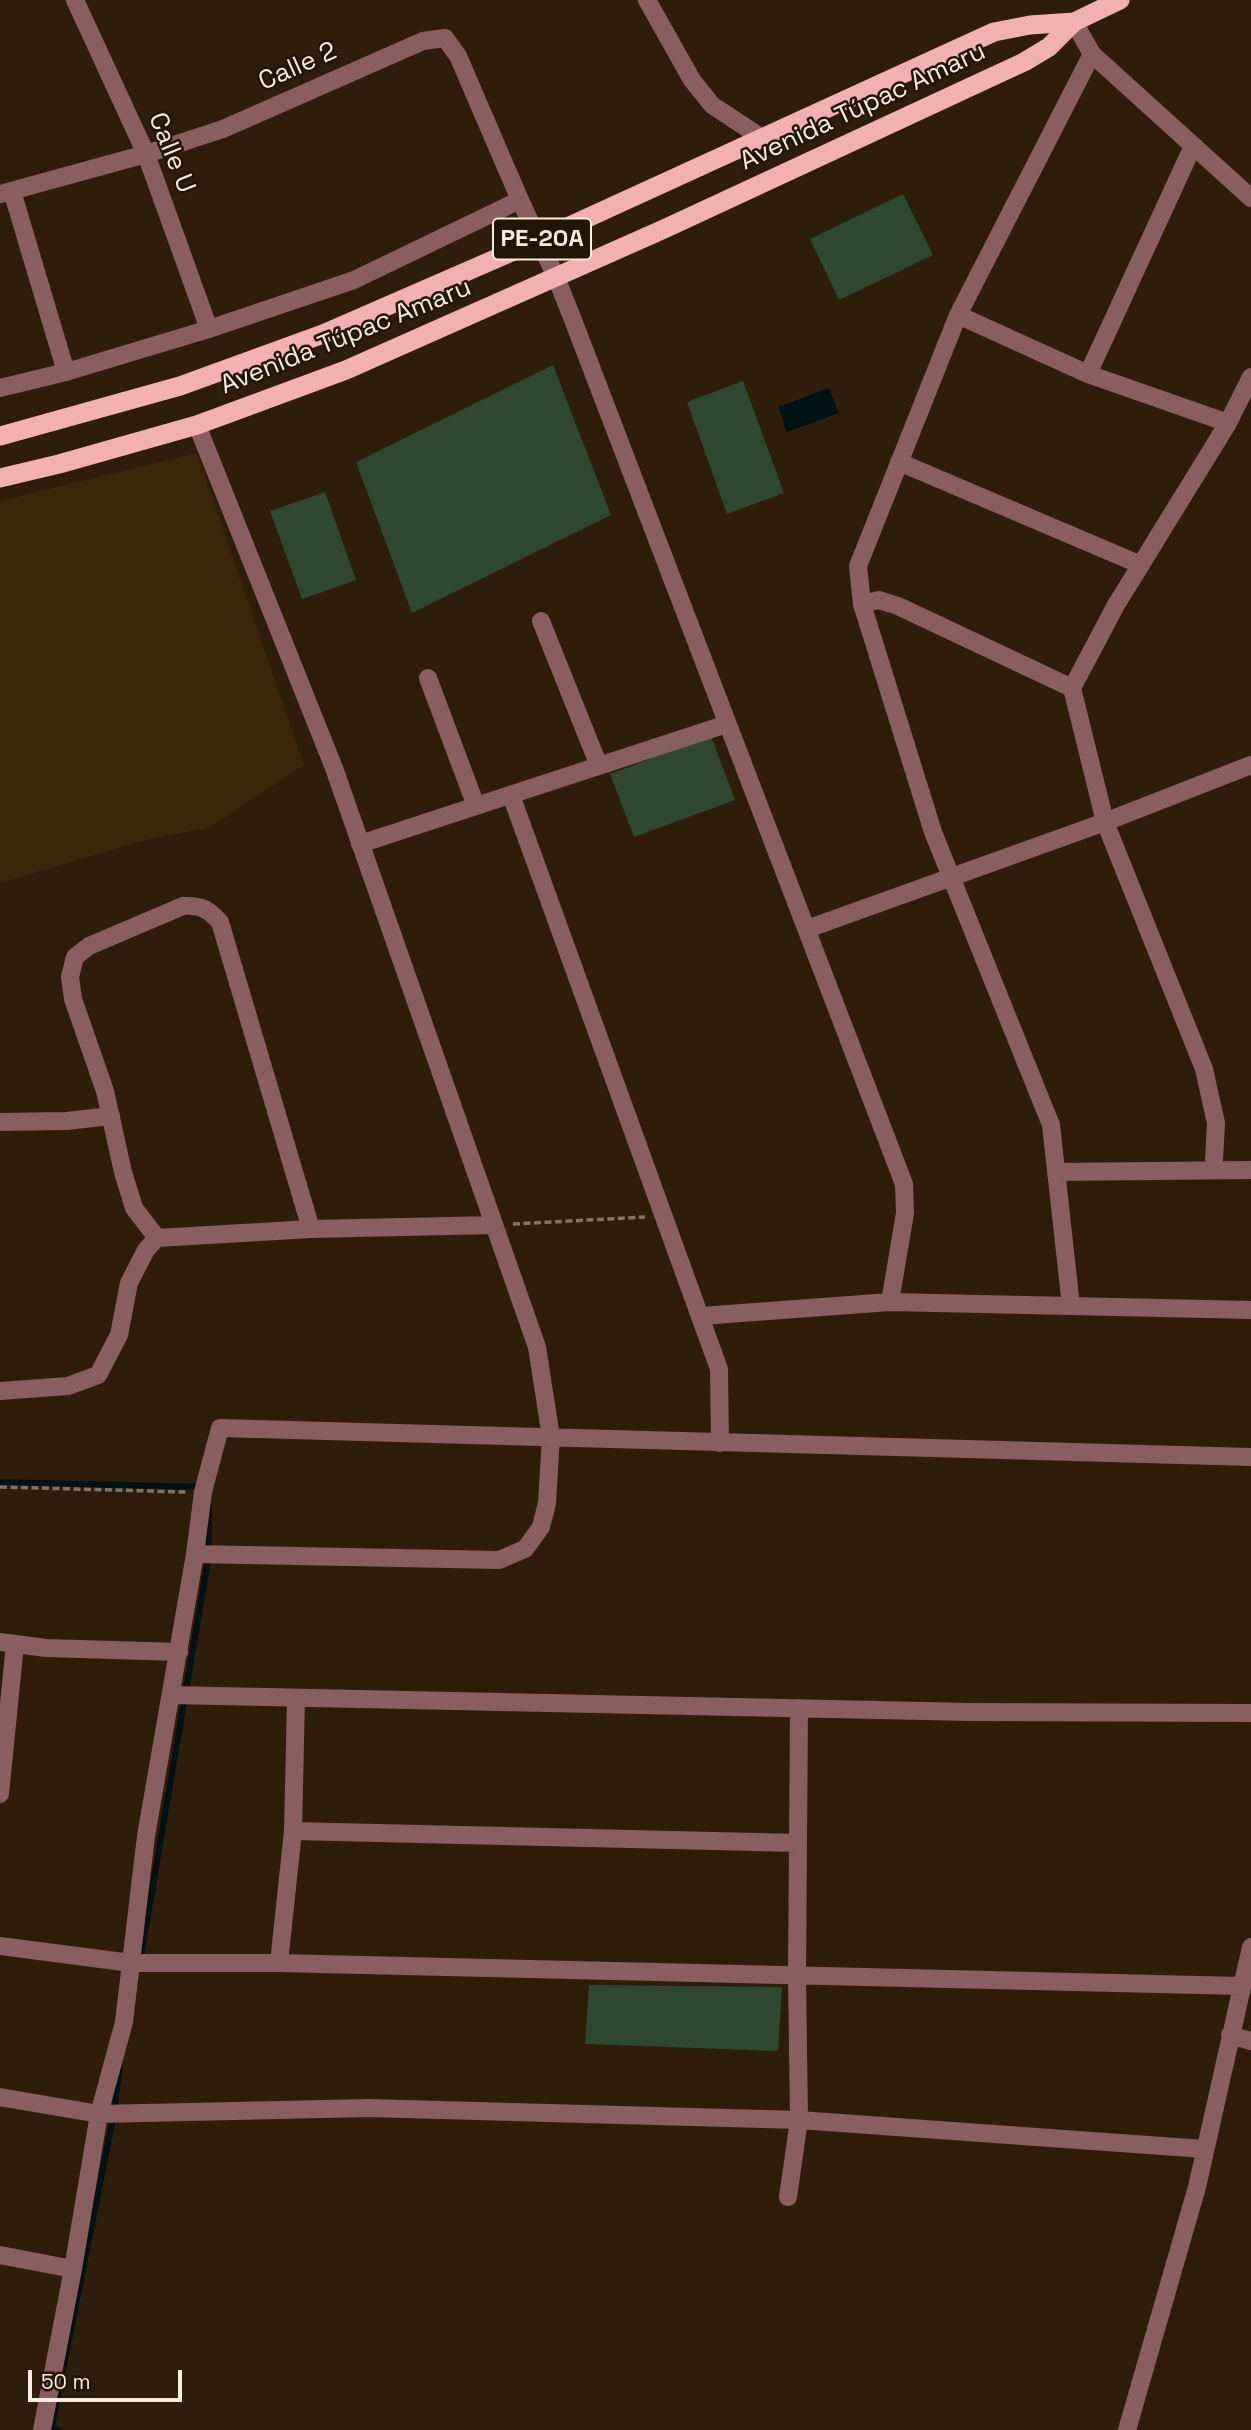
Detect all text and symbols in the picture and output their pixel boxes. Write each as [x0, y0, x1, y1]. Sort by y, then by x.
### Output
street label: Calle 2 [254, 36, 342, 98]
street label: Avenida Túpac Amaru [735, 36, 991, 178]
street label: Calle U [141, 108, 201, 198]
road number: PE-20A [493, 219, 591, 260]
street label: Avenida Túpac Amaru [216, 272, 476, 402]
scale bar [32, 2356, 186, 2400]
text: 50 m [41, 2368, 91, 2395]

